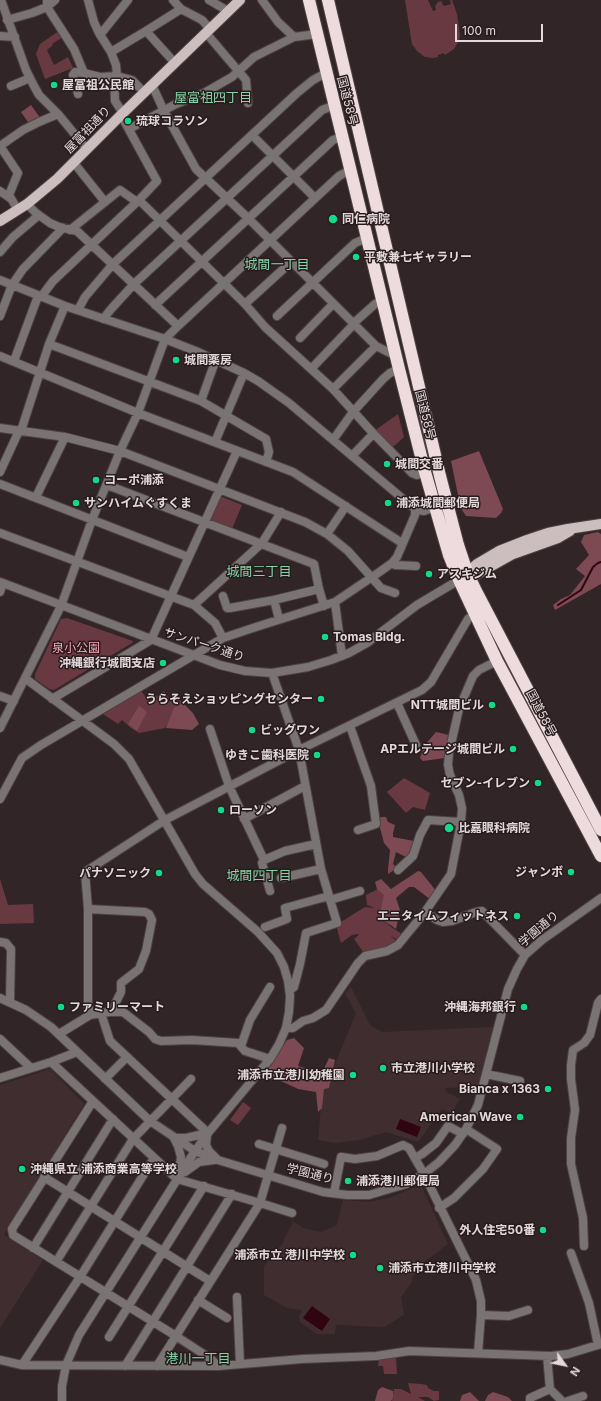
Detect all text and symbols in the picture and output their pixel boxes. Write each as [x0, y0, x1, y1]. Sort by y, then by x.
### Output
scale bar [457, 16, 545, 42]
text: 100 m [462, 23, 496, 38]
street label: 国道58号 [334, 75, 360, 127]
place label: 屋冨祖公民館 [62, 78, 134, 92]
marker: 屋冨祖公民館 [49, 80, 59, 90]
district label: 屋富祖四丁目 [174, 90, 252, 106]
street label: 屋富祖通り [62, 103, 114, 157]
place label: 琉球コラソン [136, 114, 208, 128]
marker: 琉球コラソン [123, 116, 133, 126]
place label: 同仁病院 [342, 212, 390, 226]
marker: 同仁病院 [327, 213, 339, 225]
place label: 平敷兼七ギャラリー [364, 250, 472, 264]
marker: 平敷兼七ギャラリー [351, 252, 361, 262]
district label: 城間一丁目 [245, 257, 309, 273]
place label: 城間薬房 [184, 353, 232, 367]
marker: 城間薬房 [171, 355, 181, 365]
street label: 国道58号 [412, 389, 438, 441]
place label: 城間交番 [395, 457, 443, 471]
marker: 城間交番 [382, 459, 392, 469]
place label: コーポ浦添 [104, 473, 164, 487]
marker: コーポ浦添 [91, 475, 101, 485]
place label: サンハイムぐすくま [84, 496, 192, 510]
place label: 浦添城間郵便局 [396, 496, 480, 510]
marker: サンハイムぐすくま [71, 498, 81, 508]
marker: 浦添城間郵便局 [383, 498, 393, 508]
district label: 城間三丁目 [227, 564, 291, 580]
place label: アスキジム [437, 567, 497, 581]
marker: アスキジム [424, 569, 434, 579]
street label: サンパーク通り [162, 625, 246, 665]
place label: Tomas Bldg. [333, 630, 405, 644]
marker: Tomas Bldg. [320, 632, 330, 642]
park label: 泉小公園 [52, 641, 100, 655]
place label: 沖縄銀行城間支店 [59, 656, 155, 670]
marker: 沖縄銀行城間支店 [158, 658, 168, 668]
street label: 国道58号 [523, 687, 559, 739]
place label: うらそえショッピングセンター [145, 692, 313, 706]
marker: うらそえショッピングセンター [316, 694, 326, 704]
place label: NTT城間ビル [411, 698, 484, 712]
marker: NTT城間ビル [487, 700, 497, 710]
place label: ビッグワン [260, 723, 320, 737]
marker: ビッグワン [247, 725, 257, 735]
place label: APエルテージ城間ビル [380, 742, 505, 756]
marker: APエルテージ城間ビル [508, 744, 518, 754]
place label: ゆきこ歯科医院 [225, 748, 309, 762]
marker: ゆきこ歯科医院 [312, 750, 322, 760]
place label: セブン-イレブン [440, 776, 530, 790]
marker: セブン-イレブン [533, 778, 543, 788]
place label: ローソン [229, 803, 277, 817]
marker: ローソン [216, 805, 226, 815]
place label: 比嘉眼科病院 [458, 821, 530, 835]
marker: 比嘉眼科病院 [443, 822, 455, 834]
place label: ジャンボ [515, 865, 563, 879]
place label: パナソニック [79, 866, 151, 880]
marker: ジャンボ [566, 867, 576, 877]
marker: パナソニック [154, 868, 164, 878]
district label: 城間四丁目 [227, 868, 291, 884]
street label: 学園通り [516, 908, 562, 950]
place label: エニタイムフィットネス [377, 909, 509, 923]
marker: エニタイムフィットネス [512, 911, 522, 921]
place label: ファミリーマート [69, 1000, 165, 1014]
place label: 沖縄海邦銀行 [444, 1000, 516, 1014]
marker: ファミリーマート [56, 1002, 66, 1012]
marker: 沖縄海邦銀行 [519, 1002, 529, 1012]
place label: 市立港川小学校 [391, 1061, 475, 1075]
marker: 市立港川小学校 [378, 1063, 388, 1073]
place label: 浦添市立港川幼稚園 [237, 1068, 345, 1082]
marker: 浦添市立港川幼稚園 [348, 1070, 358, 1080]
place label: Bianca x 1363 [459, 1082, 540, 1096]
marker: Bianca x 1363 [543, 1084, 553, 1094]
place label: American Wave [420, 1110, 512, 1124]
marker: American Wave [515, 1112, 525, 1122]
street label: 学園通り [285, 1161, 335, 1187]
place label: 沖縄県立 浦添商業高等学校 [30, 1162, 177, 1176]
marker: 沖縄県立 浦添商業高等学校 [17, 1164, 27, 1174]
place label: 浦添港川郵便局 [356, 1174, 440, 1188]
marker: 浦添港川郵便局 [343, 1176, 353, 1186]
place label: 外人住宅50番 [459, 1223, 535, 1237]
marker: 外人住宅50番 [538, 1225, 548, 1235]
place label: 浦添市立 港川中学校 [234, 1248, 345, 1262]
marker: 浦添市立 港川中学校 [348, 1250, 358, 1260]
place label: 浦添市立港川中学校 [388, 1261, 496, 1275]
marker: 浦添市立港川中学校 [375, 1263, 385, 1273]
north arrow [545, 1345, 585, 1385]
district label: 港川一丁目 [166, 1351, 230, 1367]
text: N [567, 1364, 583, 1379]

